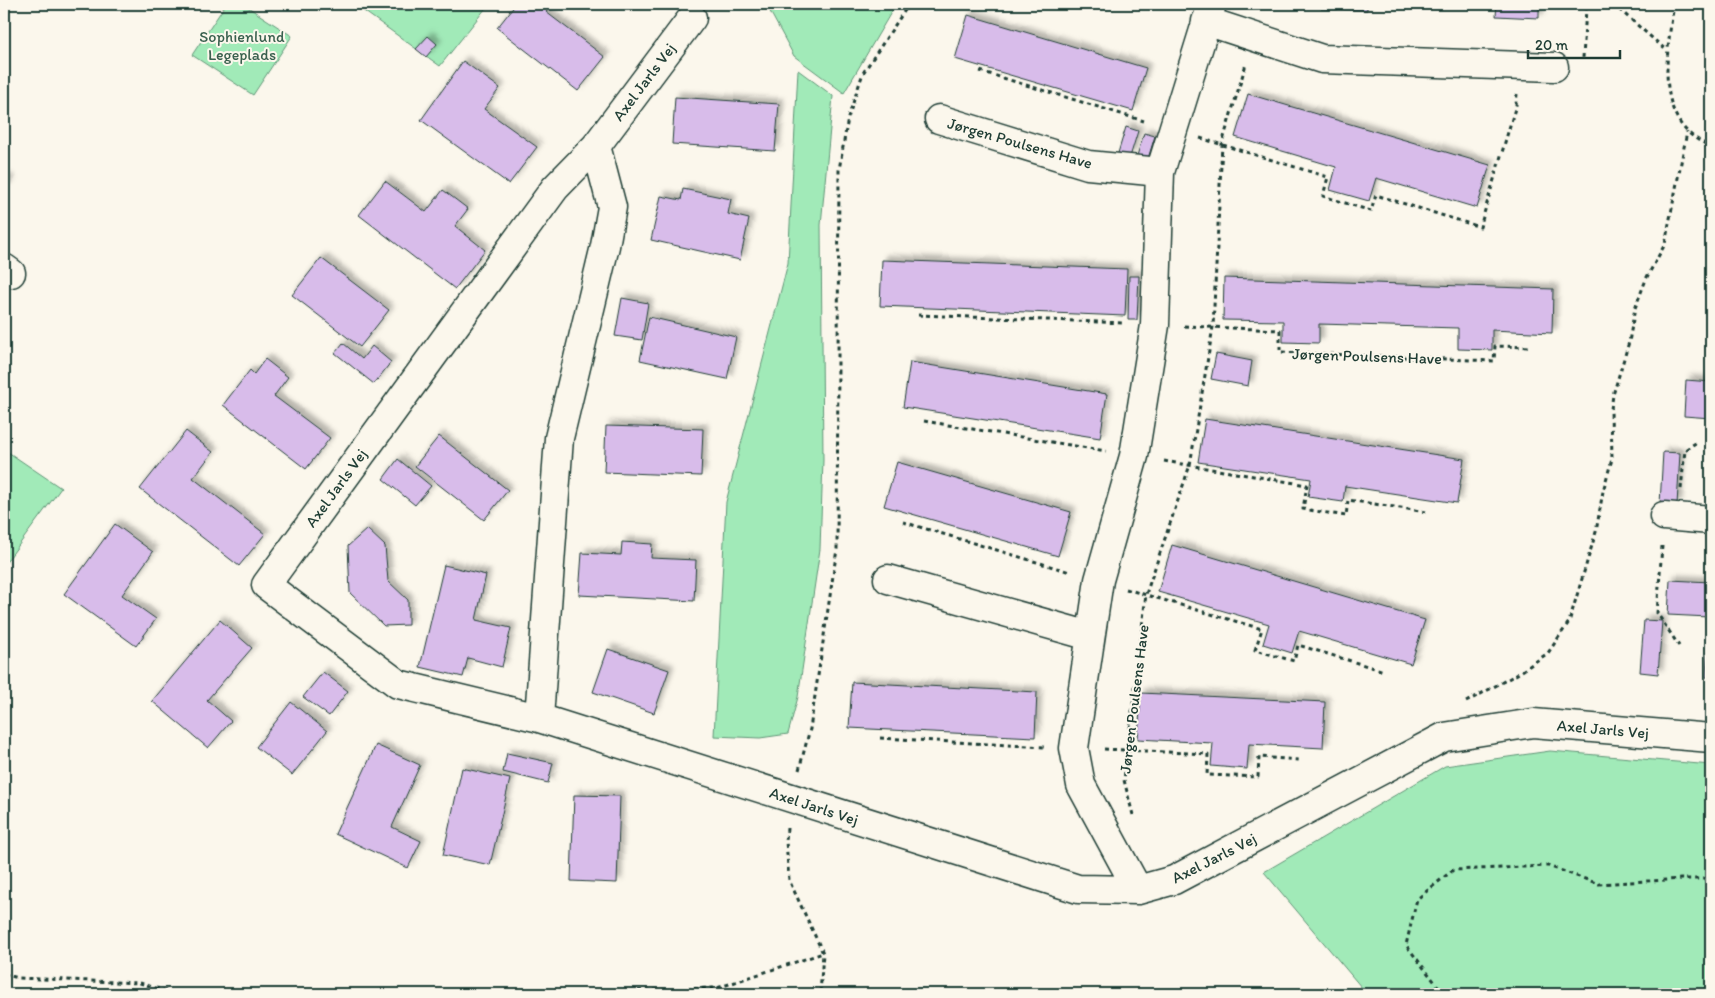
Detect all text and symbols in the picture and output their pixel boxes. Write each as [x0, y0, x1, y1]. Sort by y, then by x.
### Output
park label: Sophienlund Legeplads [199, 27, 285, 64]
scale bar [1528, 28, 1620, 60]
text: 20 m [1535, 36, 1569, 54]
street label: Axel Jarls Vej [609, 39, 679, 125]
street label: Jørgen Poulsens Have [945, 113, 1095, 173]
street label: Jørgen Poulsens Have [1292, 344, 1442, 368]
street label: Axel Jarls Vej [301, 445, 371, 531]
street label: Jørgen Poulsens Have [1115, 623, 1153, 774]
street label: Axel Jarls Vej [1556, 716, 1650, 742]
street label: Axel Jarls Vej [767, 783, 861, 829]
street label: Axel Jarls Vej [1169, 829, 1259, 887]

